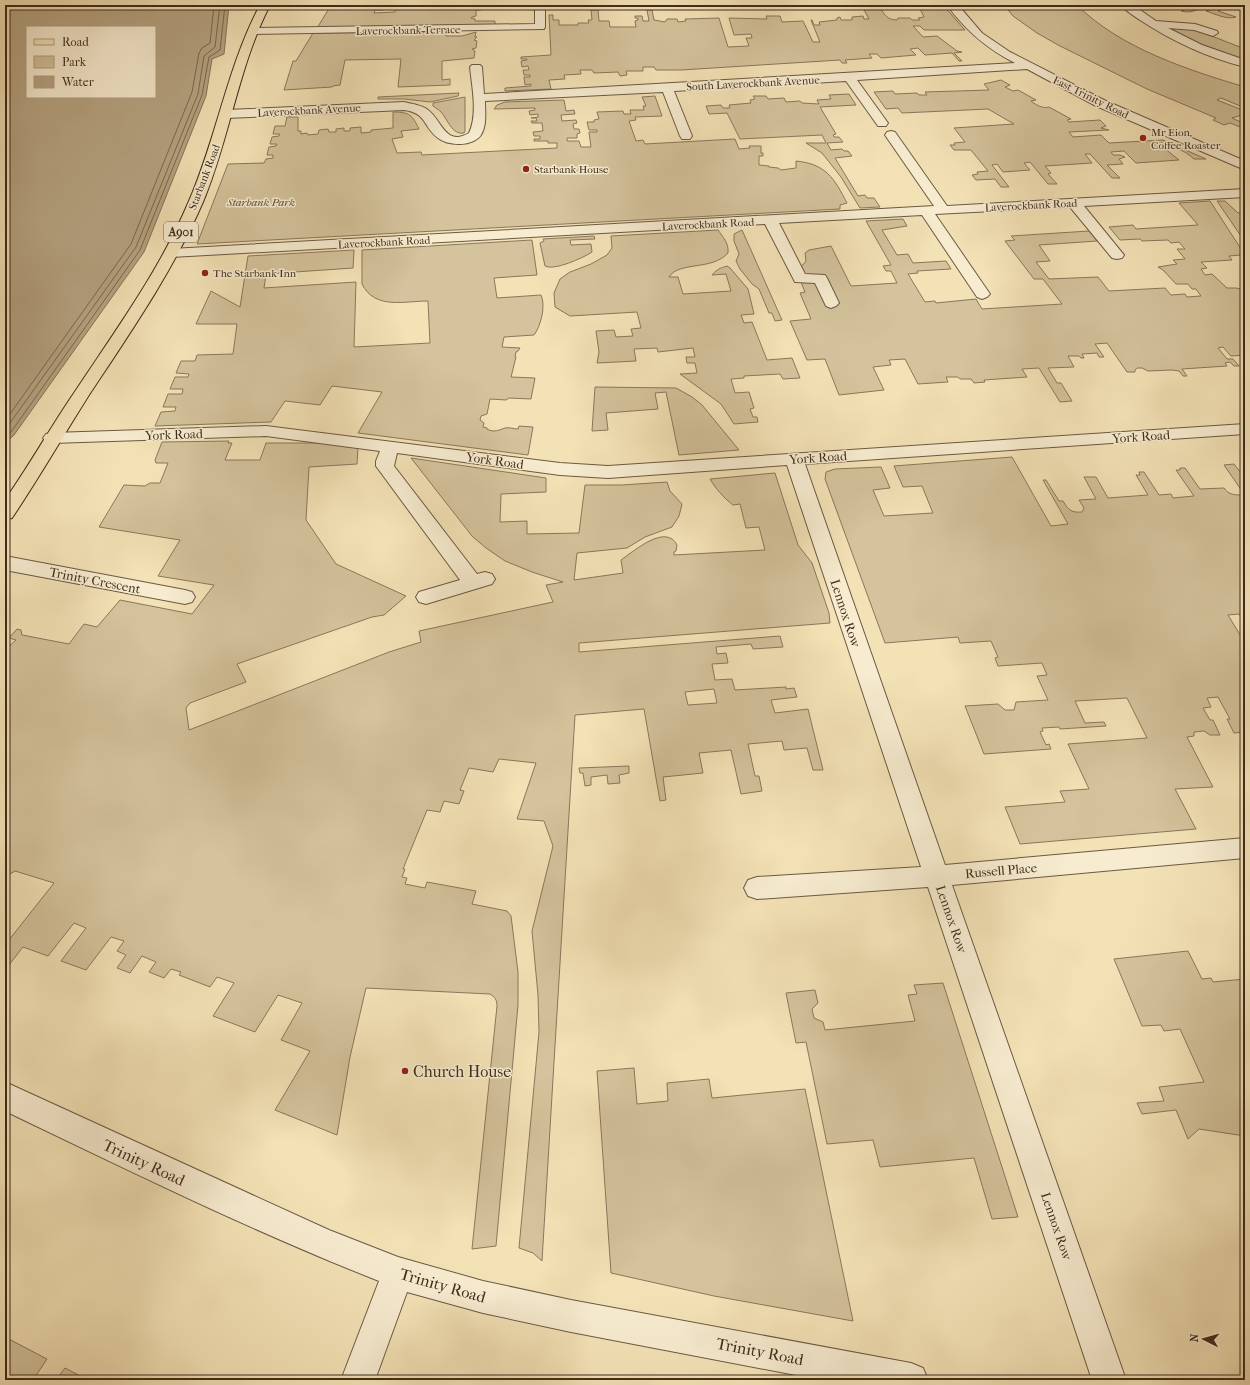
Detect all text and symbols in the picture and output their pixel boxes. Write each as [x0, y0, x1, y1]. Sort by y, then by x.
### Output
street label: Laverockbank Terrace [355, 23, 461, 38]
legend [26, 26, 156, 98]
text: Road [62, 35, 89, 49]
text: Park [62, 55, 87, 69]
street label: South Laverockbank Avenue [686, 73, 821, 93]
street label: East Trinity Road [1051, 73, 1132, 122]
text: Water [61, 75, 95, 89]
street label: Laverockbank Avenue [257, 101, 362, 120]
place label: Mr Eion, Coffee Roaster [1151, 126, 1221, 152]
marker: Mr Eion, Coffee Roaster [1138, 133, 1148, 143]
street label: Starbank Road [186, 142, 223, 212]
place label: Starbank House [534, 163, 609, 176]
marker: Starbank House [521, 164, 531, 174]
park label: Starbank Park [226, 196, 295, 209]
street label: Laverockbank Road [984, 197, 1079, 214]
street label: Laverockbank Road [661, 216, 756, 233]
road number: A901 [164, 222, 198, 242]
street label: Laverockbank Road [337, 234, 432, 251]
place label: The Starbank Inn [213, 267, 297, 280]
marker: The Starbank Inn [200, 268, 210, 278]
street label: York Road [144, 426, 204, 443]
street label: York Road [1111, 427, 1171, 446]
street label: York Road [788, 448, 848, 467]
street label: York Road [464, 449, 526, 472]
street label: Trinity Crescent [48, 564, 142, 597]
street label: Lennox Row [827, 577, 864, 649]
street label: Russell Place [964, 860, 1038, 881]
street label: Lennox Row [933, 883, 970, 955]
place label: Church House [413, 1062, 511, 1081]
marker: Church House [400, 1066, 410, 1076]
street label: Trinity Road [100, 1135, 188, 1190]
street label: Lennox Row [1038, 1190, 1075, 1262]
street label: Trinity Road [398, 1264, 488, 1307]
north arrow [1184, 1319, 1224, 1359]
text: N [1188, 1333, 1202, 1343]
street label: Trinity Road [715, 1334, 805, 1369]

